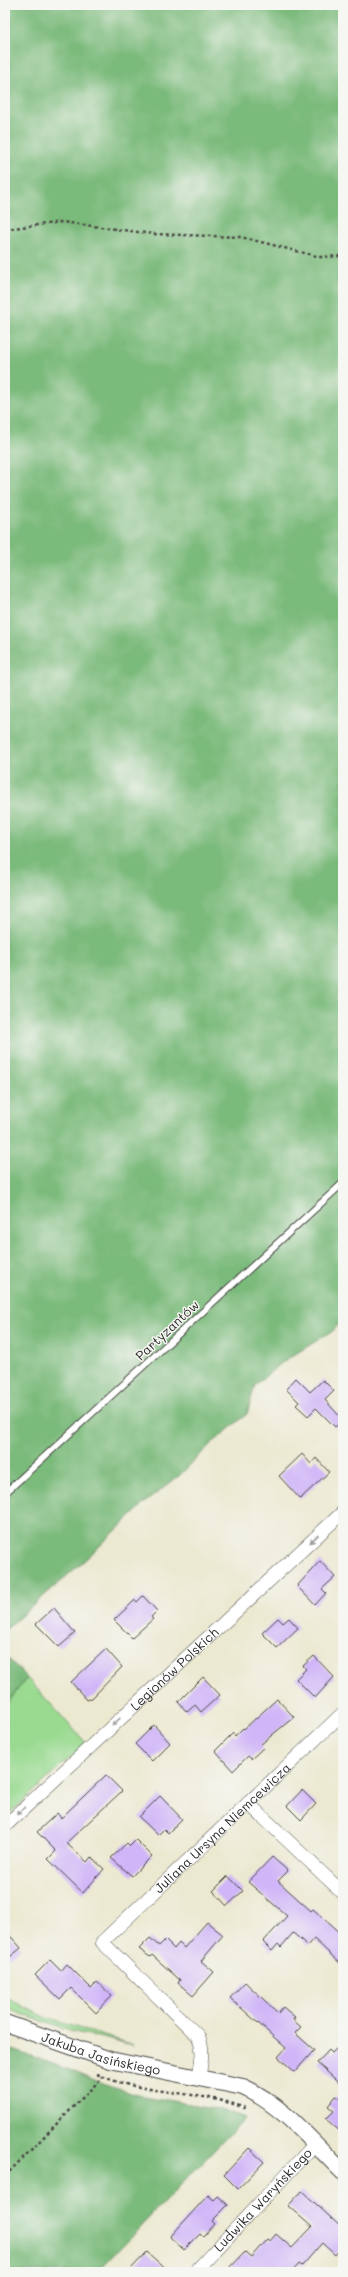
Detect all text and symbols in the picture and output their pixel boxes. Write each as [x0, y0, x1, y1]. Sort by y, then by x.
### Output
street label: Partyzantów [131, 1296, 202, 1364]
one-way arrow [310, 1534, 319, 1543]
street label: Legionów Polskich [126, 1623, 222, 1714]
one-way arrow [111, 1718, 122, 1727]
street label: Juliana Ursyna Niemcewicza [150, 1759, 294, 1896]
one-way arrow [16, 1806, 26, 1816]
street label: Jakuba Jasińskiego [40, 2028, 162, 2078]
street label: Ludwika Waryńskiego [210, 2144, 315, 2255]

